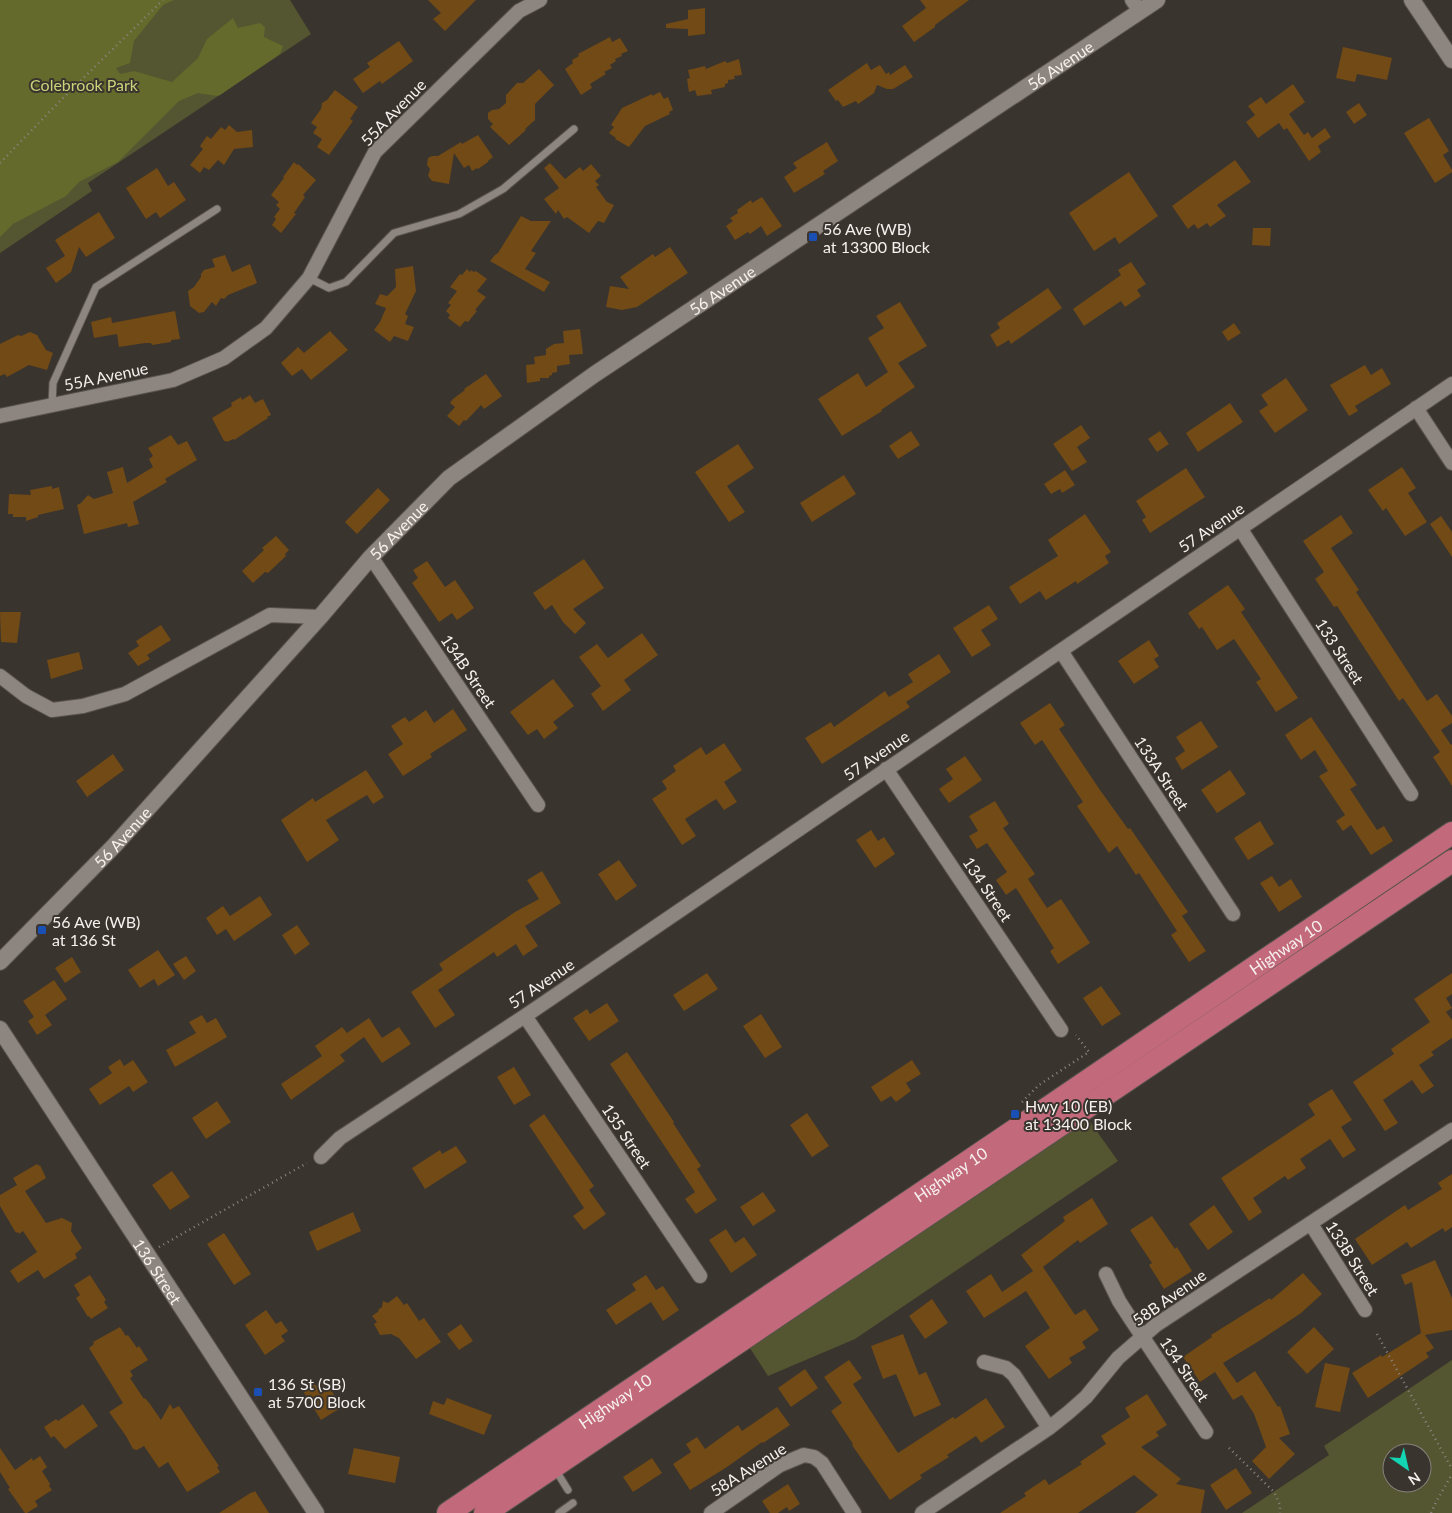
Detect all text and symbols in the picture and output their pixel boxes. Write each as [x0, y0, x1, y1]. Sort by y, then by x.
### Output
street label: 56 Avenue [1023, 36, 1096, 93]
park label: Colebrook Park [30, 75, 139, 94]
street label: 55A Avenue [357, 75, 429, 149]
place label: 56 Ave (WB) at 13300 Block [823, 219, 931, 256]
marker: 56 Ave (WB) at 13300 Block [807, 231, 819, 243]
street label: 56 Avenue [685, 261, 758, 318]
street label: 55A Avenue [62, 358, 150, 394]
street label: 56 Avenue [365, 496, 431, 563]
street label: 57 Avenue [1175, 498, 1247, 556]
street label: 133 Street [1312, 615, 1368, 687]
street label: 134B Street [438, 631, 501, 712]
street label: 57 Avenue [840, 726, 912, 784]
street label: 133A Street [1131, 732, 1193, 814]
street label: 56 Avenue [90, 803, 154, 871]
street label: 134 Street [959, 853, 1017, 925]
place label: 56 Ave (WB) at 136 St [52, 912, 140, 949]
street label: Highway 10 [1245, 915, 1325, 978]
marker: 56 Ave (WB) at 136 St [36, 924, 48, 936]
street label: 57 Avenue [505, 954, 577, 1012]
place label: Hwy 10 (EB) at 13400 Block [1025, 1096, 1133, 1133]
street label: 135 Street [598, 1100, 656, 1172]
marker: Hwy 10 (EB) at 13400 Block [1009, 1108, 1021, 1120]
street label: Highway 10 [910, 1142, 990, 1205]
street label: 133B Street [1323, 1217, 1384, 1299]
street label: 136 Street [130, 1235, 186, 1307]
street label: 58B Avenue [1129, 1265, 1209, 1329]
street label: 134 Street [1156, 1333, 1214, 1405]
street label: Highway 10 [574, 1369, 655, 1432]
place label: 136 St (SB) at 5700 Block [268, 1374, 367, 1411]
marker: 136 St (SB) at 5700 Block [252, 1386, 264, 1398]
street label: 58A Avenue [707, 1438, 789, 1500]
north arrow [1382, 1443, 1432, 1493]
text: N [1405, 1469, 1424, 1489]

